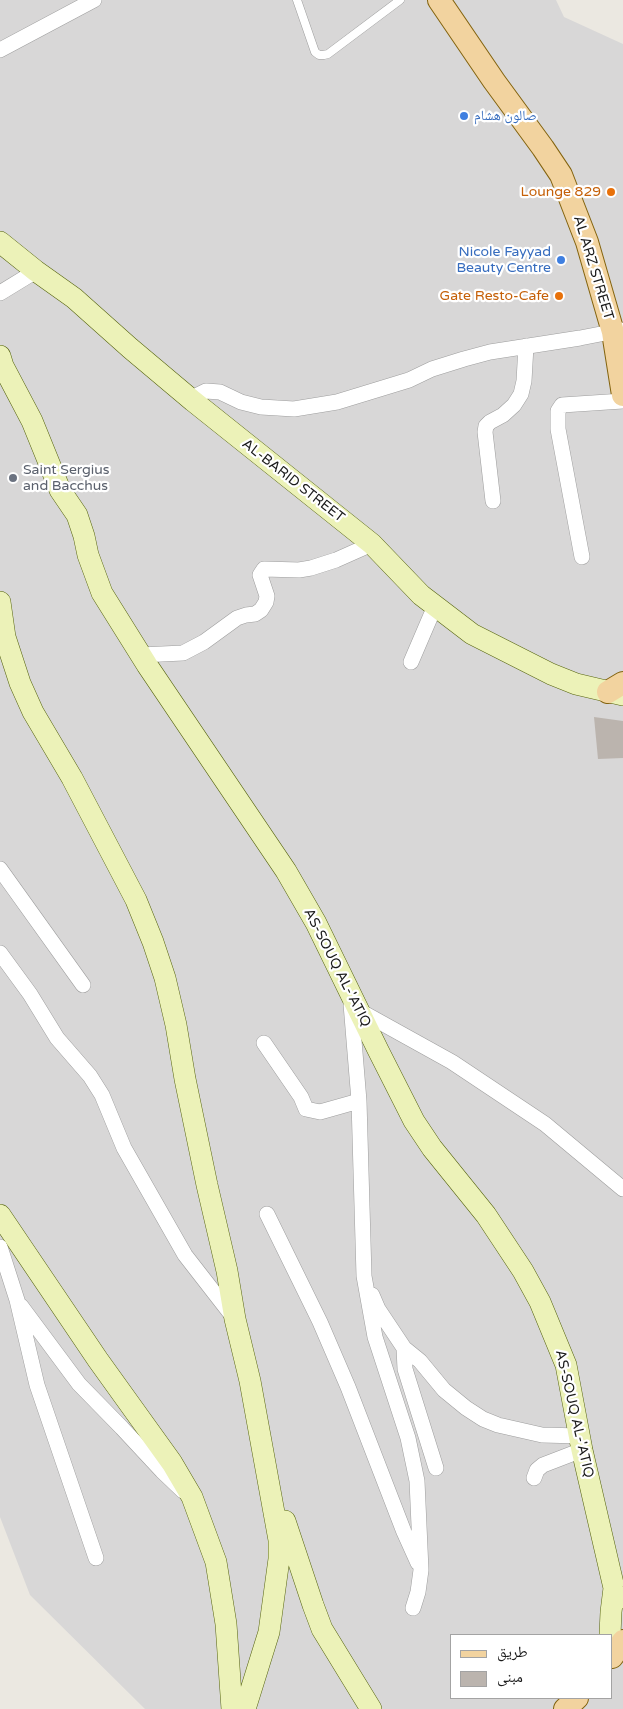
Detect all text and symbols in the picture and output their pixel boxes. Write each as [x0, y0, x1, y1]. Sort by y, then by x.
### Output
place label: صالون هشام [474, 108, 537, 124]
marker: صالون هشام [458, 110, 470, 122]
place label: Lounge 829 [521, 184, 601, 200]
marker: Lounge 829 [605, 186, 617, 198]
street label: AL ARZ STREET [569, 214, 617, 322]
place label: Nicole Fayyad Beauty Centre [456, 244, 551, 276]
marker: Nicole Fayyad Beauty Centre [555, 254, 567, 266]
place label: Gate Resto-Cafe [440, 288, 549, 304]
marker: Gate Resto-Cafe [553, 290, 565, 302]
street label: AL-BARID STREET [238, 436, 348, 526]
place label: Saint Sergius and Bacchus [23, 462, 110, 494]
marker: Saint Sergius and Bacchus [7, 472, 19, 484]
street label: AS-SOUQ AL-'ATIQ [300, 906, 374, 1030]
street label: AS-SOUQ AL-'ATIQ [551, 1348, 597, 1480]
legend [450, 1634, 613, 1699]
text: طريق [497, 1643, 528, 1661]
text: مبنى [497, 1668, 523, 1686]

